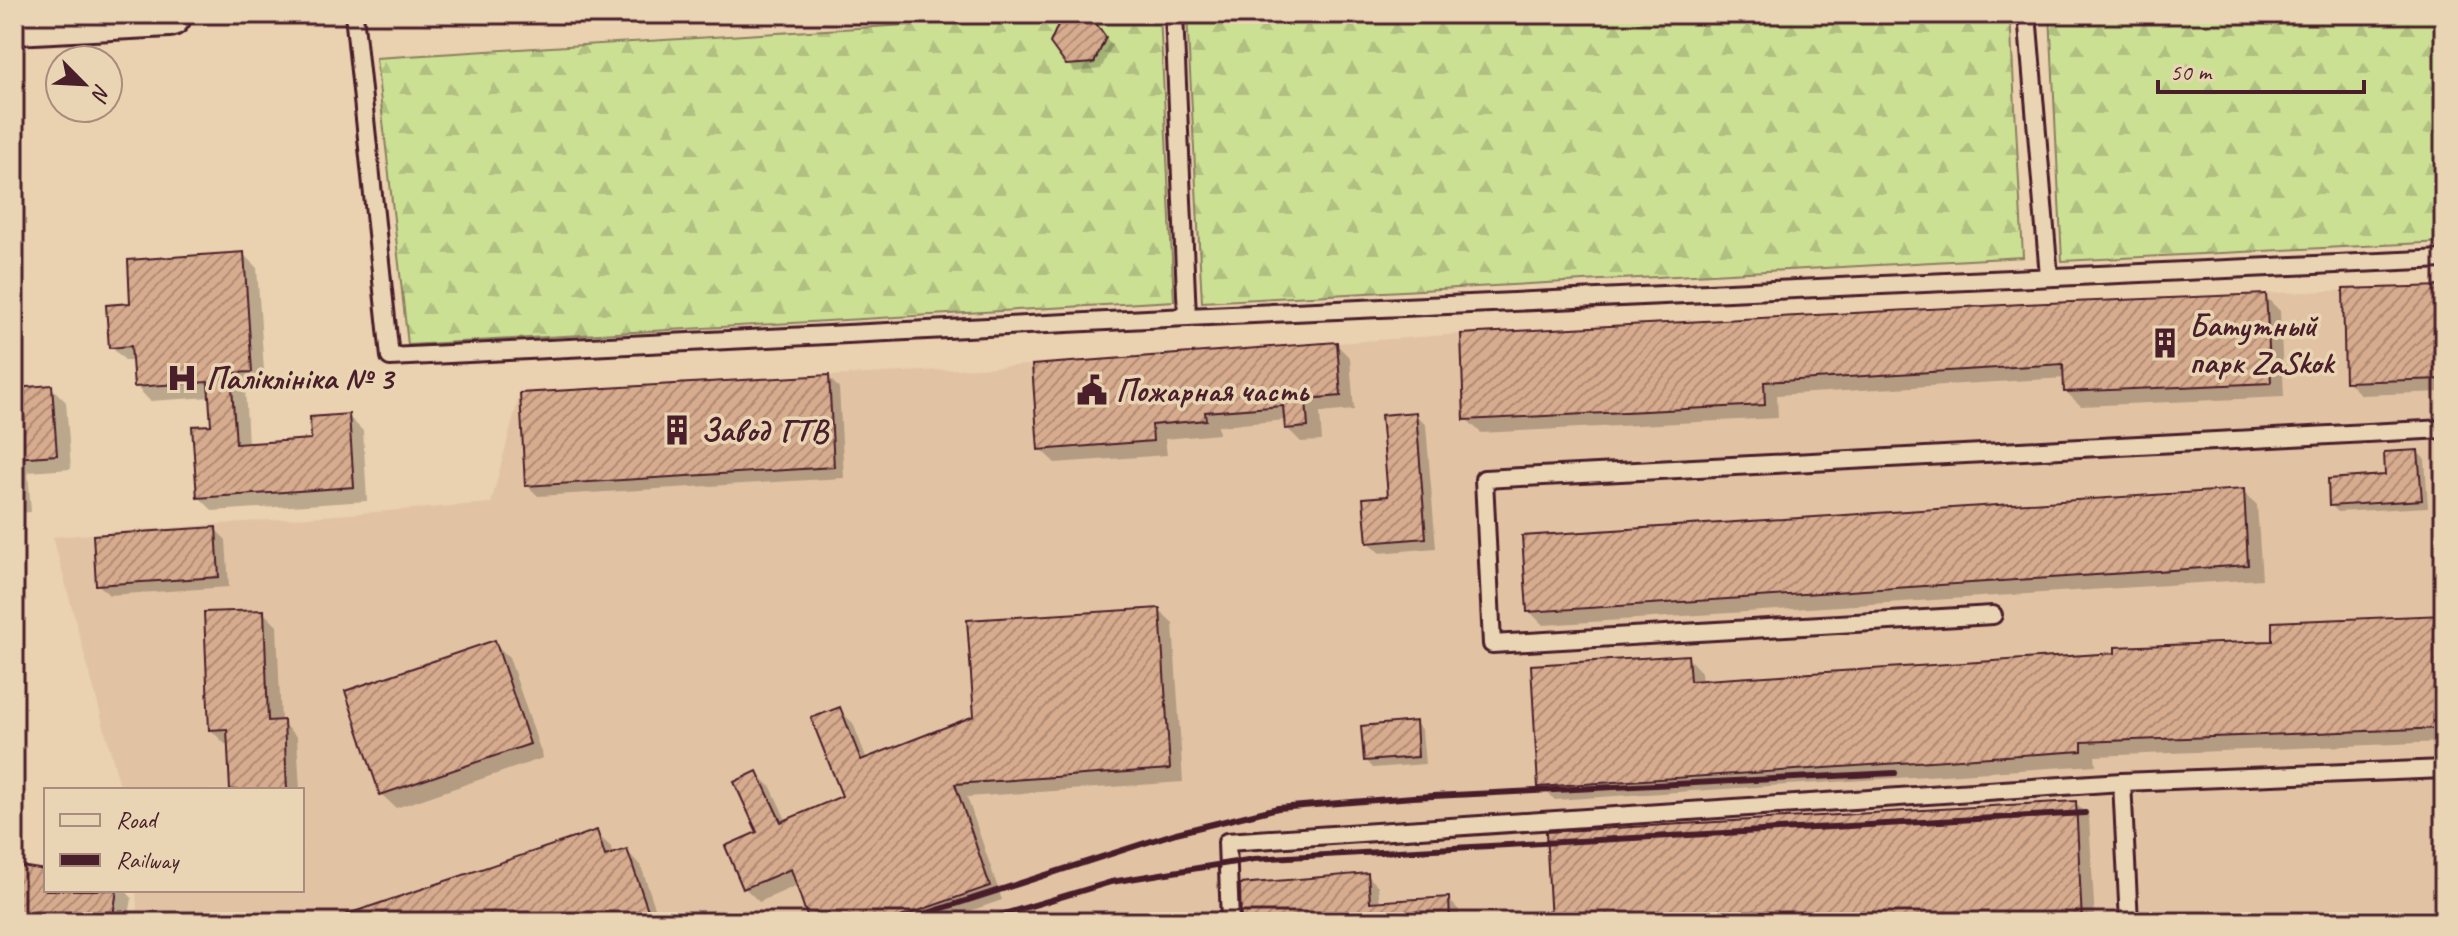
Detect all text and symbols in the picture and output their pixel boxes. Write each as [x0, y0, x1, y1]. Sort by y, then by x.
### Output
north arrow [44, 44, 124, 124]
scale bar [2158, 44, 2364, 94]
text: 50 m [2170, 57, 2213, 87]
text: N [84, 80, 117, 107]
place label: Батутный парк ZaSkok [2189, 305, 2336, 383]
building icon: Батутный парк ZaSkok [2148, 326, 2182, 360]
place label: Паліклініка № 3 [206, 358, 396, 399]
hospital icon: Паліклініка № 3 [165, 361, 199, 395]
place label: Пожарная часть [1116, 370, 1310, 411]
public building icon: Пожарная часть [1075, 373, 1109, 407]
place label: Завод ГТВ [701, 410, 830, 451]
building icon: Завод ГТВ [660, 413, 694, 447]
legend [44, 788, 304, 892]
text: Road [116, 805, 160, 835]
text: Railway [116, 845, 180, 875]

